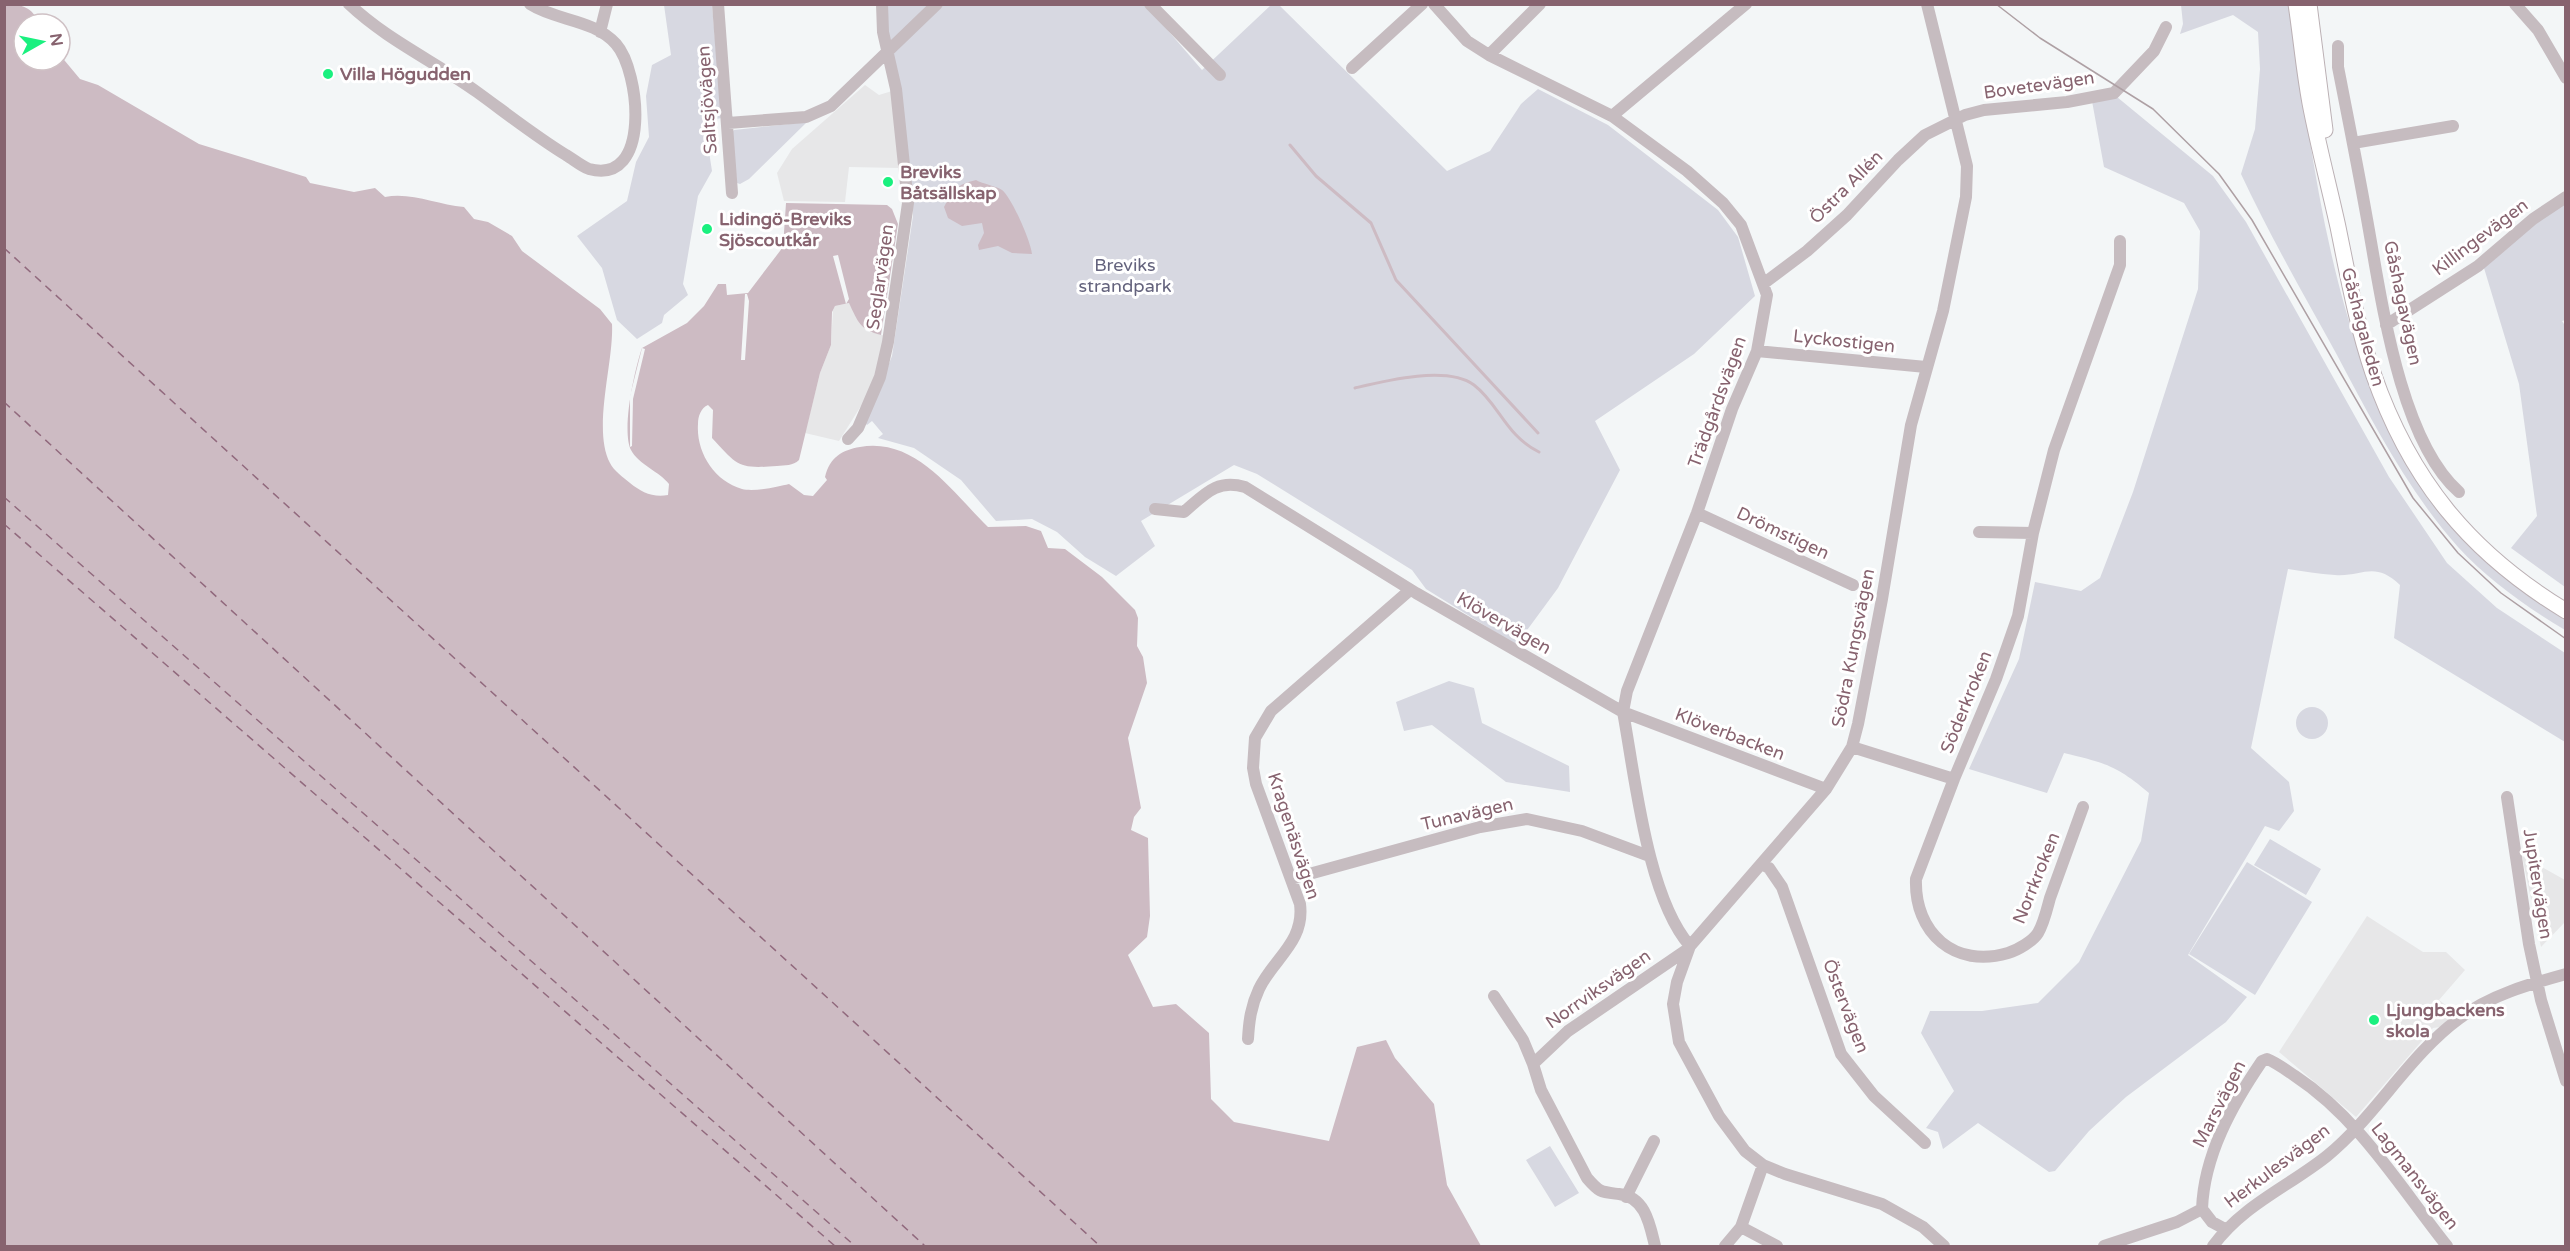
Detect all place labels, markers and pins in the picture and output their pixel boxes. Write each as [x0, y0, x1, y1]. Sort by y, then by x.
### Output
place label: Villa Högudden [340, 63, 471, 85]
marker: Villa Högudden [321, 67, 335, 81]
place label: Breviks Båtsällskap [900, 161, 997, 204]
marker: Breviks Båtsällskap [881, 175, 895, 189]
place label: Lidingö-Breviks Sjöscoutkår [719, 208, 852, 251]
marker: Lidingö-Breviks Sjöscoutkår [700, 222, 714, 236]
place label: Ljungbackens skola [2386, 999, 2505, 1042]
marker: Ljungbackens skola [2367, 1013, 2381, 1027]

